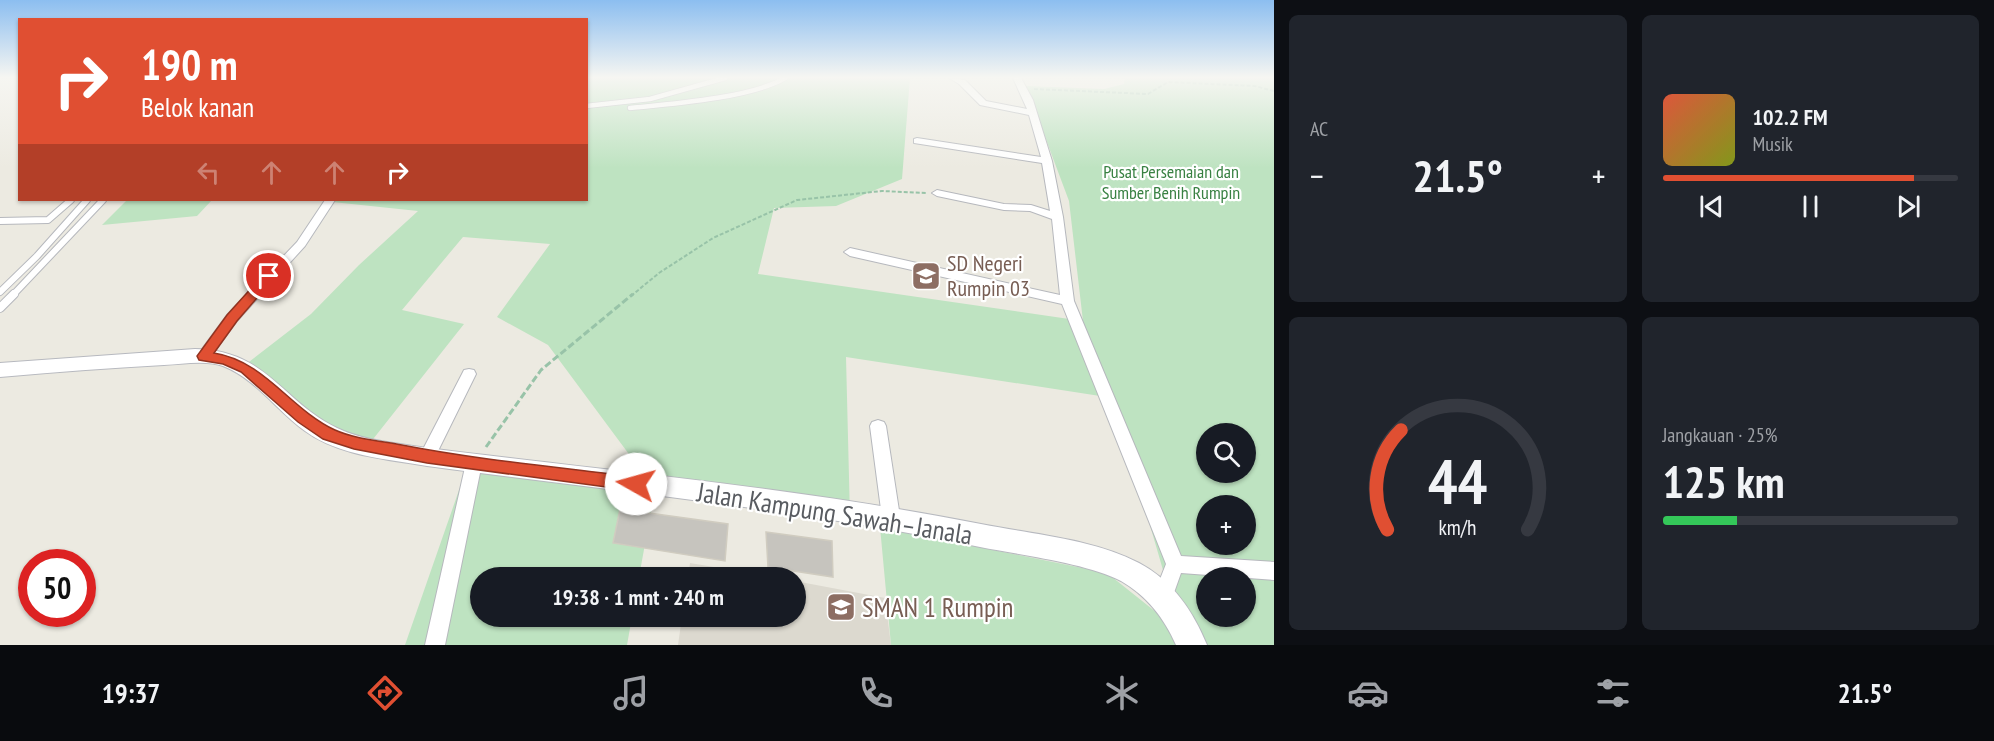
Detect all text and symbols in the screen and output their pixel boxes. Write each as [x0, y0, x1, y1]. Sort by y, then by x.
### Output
text: 190 m [141, 37, 238, 92]
icon: right [42, 42, 120, 120]
text: Belok kanan [141, 90, 254, 124]
text: 102.2 FM [1753, 103, 1828, 131]
text: AC [1310, 116, 1328, 142]
text: Musik [1753, 131, 1793, 157]
text: 21.5° [1413, 146, 1503, 204]
text: − [1310, 154, 1324, 197]
text: + [1592, 154, 1605, 197]
icon: left [192, 156, 225, 189]
icon: ahead [255, 156, 288, 189]
icon: ahead [318, 156, 351, 189]
icon: right [381, 156, 414, 189]
park label: Pusat Persemaian dan Sumber Benih Rumpin [1102, 160, 1240, 204]
icon: previous [1695, 190, 1728, 223]
icon: pause [1794, 190, 1827, 223]
icon: next [1892, 190, 1925, 223]
place label: SD Negeri Rumpin 03 [947, 249, 1030, 302]
pin [243, 250, 294, 301]
icon: arrive [252, 259, 285, 292]
school or university icon: SD Negeri Rumpin 03 [910, 260, 942, 292]
text: Jangkauan · 25% [1663, 422, 1777, 448]
map controls [1196, 423, 1256, 627]
button: search [1196, 423, 1256, 483]
text: 44 [1428, 440, 1488, 521]
position arrow [604, 452, 668, 516]
text: 125 km [1663, 452, 1785, 510]
street label: Jalan Kampung Sawah–Janala [694, 474, 975, 552]
button: + [1196, 495, 1256, 555]
text: km/h [1439, 514, 1477, 542]
speed limit sign: 50 [18, 549, 96, 627]
button: − [1196, 567, 1256, 627]
text: 19:38 · 1 mnt · 240 m [552, 583, 724, 611]
place label: SMAN 1 Rumpin [862, 590, 1013, 624]
school or university icon: SMAN 1 Rumpin [825, 591, 857, 623]
icon: directions [364, 672, 406, 714]
icon: music [610, 672, 652, 714]
icon: phone [855, 672, 897, 714]
icon: climate [1101, 672, 1143, 714]
icon: car [1347, 672, 1389, 714]
icon: filters [1592, 672, 1634, 714]
text: 19:37 [102, 676, 160, 710]
text: 21.5° [1838, 676, 1892, 710]

